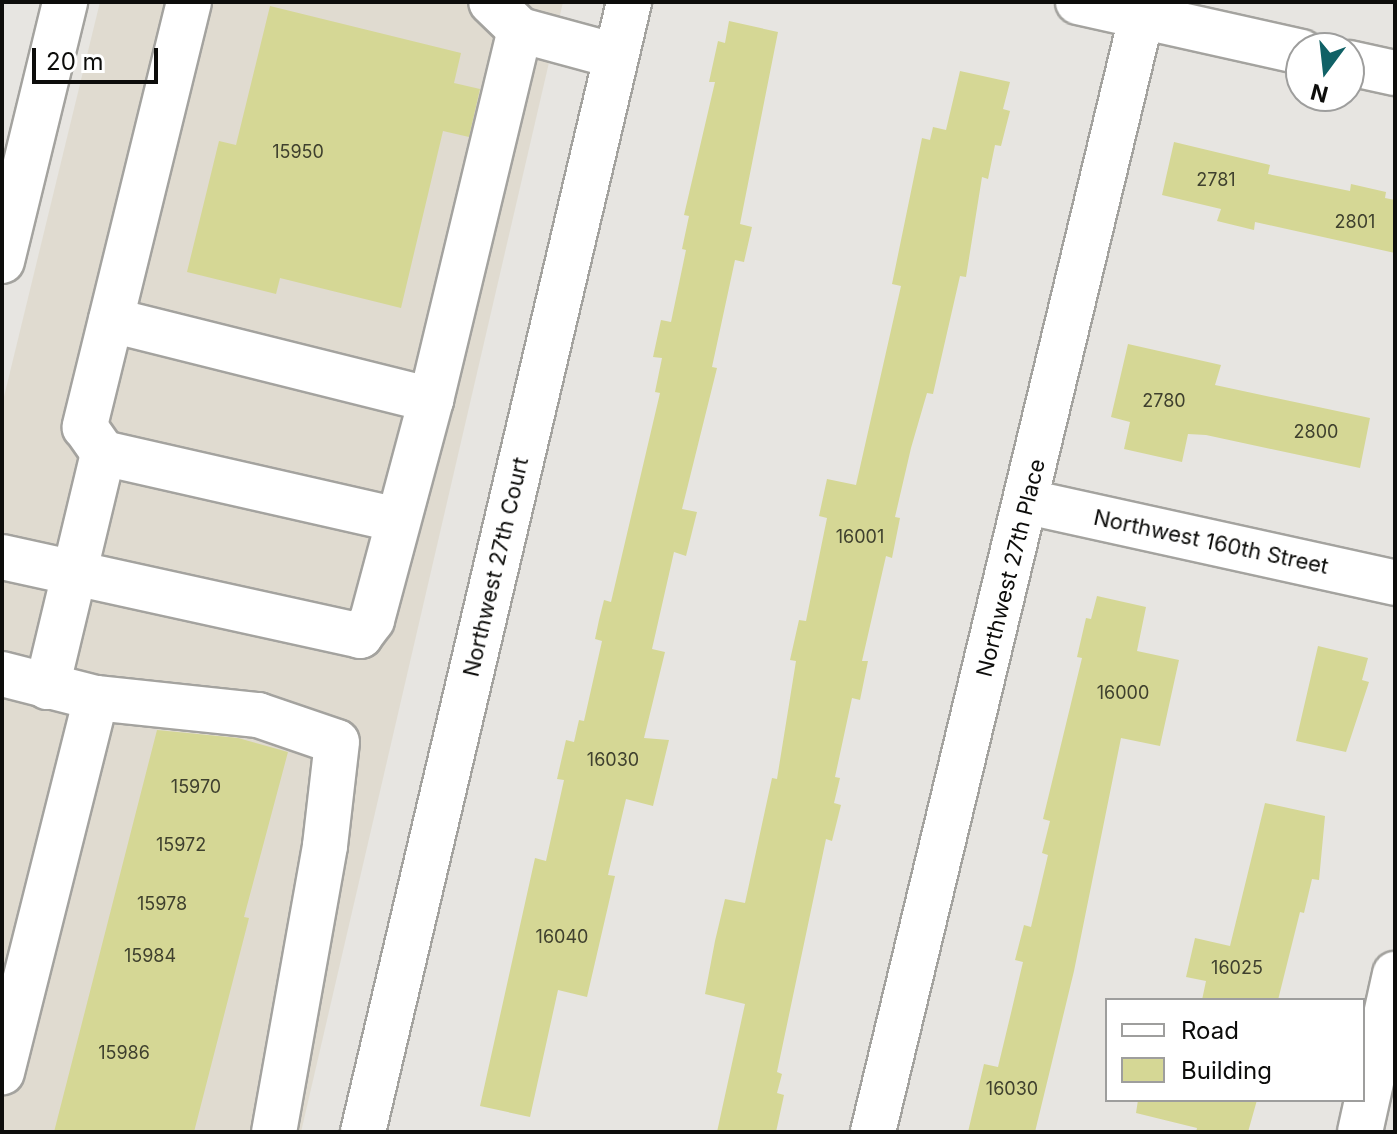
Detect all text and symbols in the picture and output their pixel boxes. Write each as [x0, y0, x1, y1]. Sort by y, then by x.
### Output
scale bar [36, 32, 162, 82]
north arrow [1285, 32, 1365, 112]
text: 20 m [46, 47, 104, 76]
text: N [1308, 79, 1331, 108]
house number: 15950 [272, 141, 324, 163]
house number: 2781 [1196, 169, 1236, 191]
house number: 2801 [1335, 211, 1375, 233]
house number: 2780 [1142, 390, 1186, 412]
house number: 2800 [1294, 421, 1338, 443]
street label: Northwest 27th Court [458, 455, 534, 679]
street label: Northwest 27th Place [971, 456, 1051, 680]
street label: Northwest 160th Street [1091, 504, 1331, 580]
house number: 16001 [836, 526, 884, 548]
house number: 16000 [1097, 682, 1149, 704]
house number: 16030 [587, 749, 639, 771]
house number: 15970 [171, 776, 221, 798]
house number: 15972 [156, 834, 206, 856]
house number: 15978 [137, 893, 187, 915]
house number: 16040 [536, 926, 588, 948]
house number: 15984 [124, 945, 176, 967]
house number: 16025 [1211, 957, 1263, 979]
legend [1105, 998, 1365, 1102]
text: Road [1181, 1016, 1239, 1045]
house number: 15986 [98, 1042, 150, 1064]
text: Building [1181, 1056, 1272, 1085]
house number: 16030 [986, 1078, 1038, 1100]

